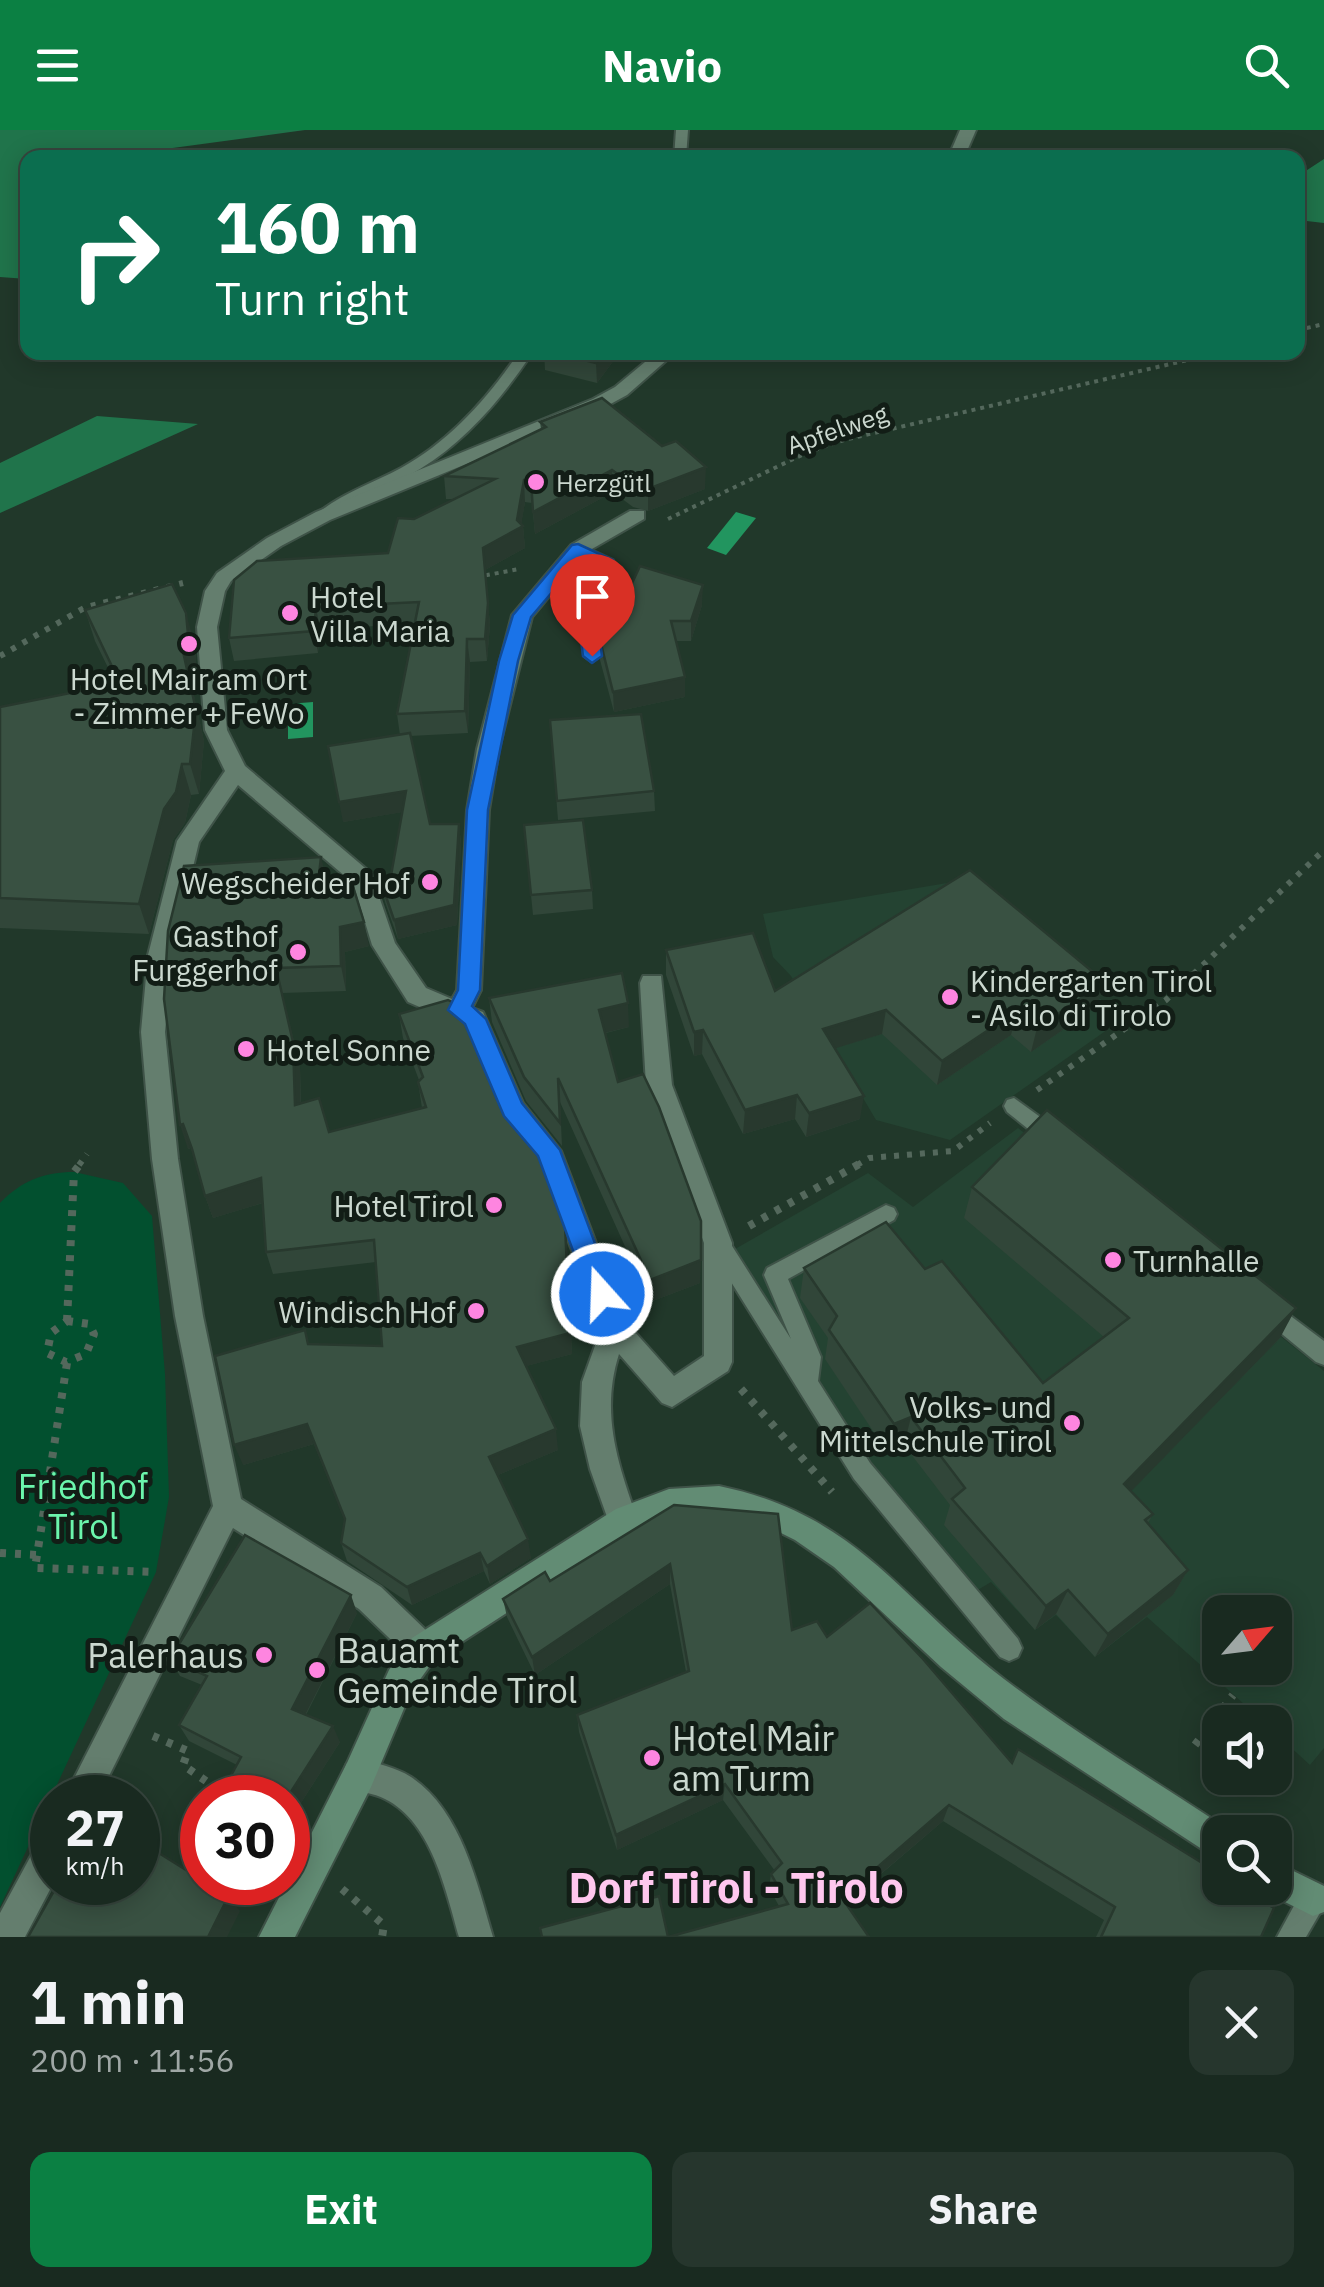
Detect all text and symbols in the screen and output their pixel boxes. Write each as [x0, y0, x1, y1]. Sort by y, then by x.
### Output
text: Navio [602, 36, 722, 94]
icon: menu [30, 38, 85, 93]
icon: search [1239, 38, 1294, 93]
text: 160 m [215, 181, 420, 272]
icon: right [50, 190, 180, 320]
text: Turn right [215, 269, 410, 327]
street label: Apfelweg [782, 396, 892, 462]
place label: Herzgütl [556, 466, 651, 499]
marker: Herzgütl [525, 471, 547, 493]
pin [550, 554, 635, 657]
icon: arrive [565, 569, 620, 624]
place label: Hotel Villa Maria [310, 577, 450, 650]
marker: Hotel Villa Maria [279, 602, 301, 624]
marker: Hotel Mair am Ort - Zimmer + FeWo [178, 633, 200, 655]
place label: Hotel Mair am Ort - Zimmer + FeWo [70, 659, 308, 732]
place label: Wegscheider Hof [181, 863, 410, 902]
marker: Wegscheider Hof [419, 871, 441, 893]
place label: Gasthof Furggerhof [132, 916, 278, 989]
marker: Gasthof Furggerhof [287, 941, 309, 963]
place label: Kindergarten Tirol - Asilo di Tirolo [970, 961, 1212, 1034]
marker: Kindergarten Tirol - Asilo di Tirolo [939, 986, 961, 1008]
place label: Hotel Sonne [266, 1030, 431, 1069]
marker: Hotel Sonne [235, 1038, 257, 1060]
place label: Hotel Tirol [333, 1186, 474, 1225]
marker: Hotel Tirol [483, 1194, 505, 1216]
place label: Turnhalle [1133, 1241, 1259, 1280]
position arrow [550, 1242, 654, 1346]
marker: Turnhalle [1102, 1249, 1124, 1271]
place label: Windisch Hof [278, 1292, 456, 1331]
marker: Windisch Hof [465, 1300, 487, 1322]
place label: Volks- und Mittelschule Tirol [819, 1387, 1052, 1460]
marker: Volks- und Mittelschule Tirol [1061, 1412, 1083, 1434]
park label: Friedhof Tirol [18, 1463, 148, 1549]
north arrow [1202, 1595, 1292, 1685]
map controls [1202, 1595, 1292, 1905]
place label: Bauamt Gemeinde Tirol [337, 1627, 577, 1713]
place label: Palerhaus [87, 1632, 244, 1678]
marker: Palerhaus [253, 1644, 275, 1666]
marker: Bauamt Gemeinde Tirol [306, 1659, 328, 1681]
button: sound [1202, 1705, 1292, 1795]
place label: Hotel Mair am Turm [672, 1715, 834, 1801]
marker: Hotel Mair am Turm [641, 1747, 663, 1769]
speed limit sign: 30 [180, 1775, 310, 1905]
text: 27 [65, 1795, 125, 1860]
button: search [1202, 1815, 1292, 1905]
text: km/h [66, 1849, 124, 1882]
district label: Dorf Tirol - Tirolo [568, 1860, 904, 1915]
text: 1 min [30, 1962, 187, 2041]
button: close [1189, 1970, 1294, 2075]
text: 200 m · 11:56 [30, 2039, 235, 2081]
button: Exit [30, 2152, 652, 2267]
button: Share [672, 2152, 1294, 2267]

